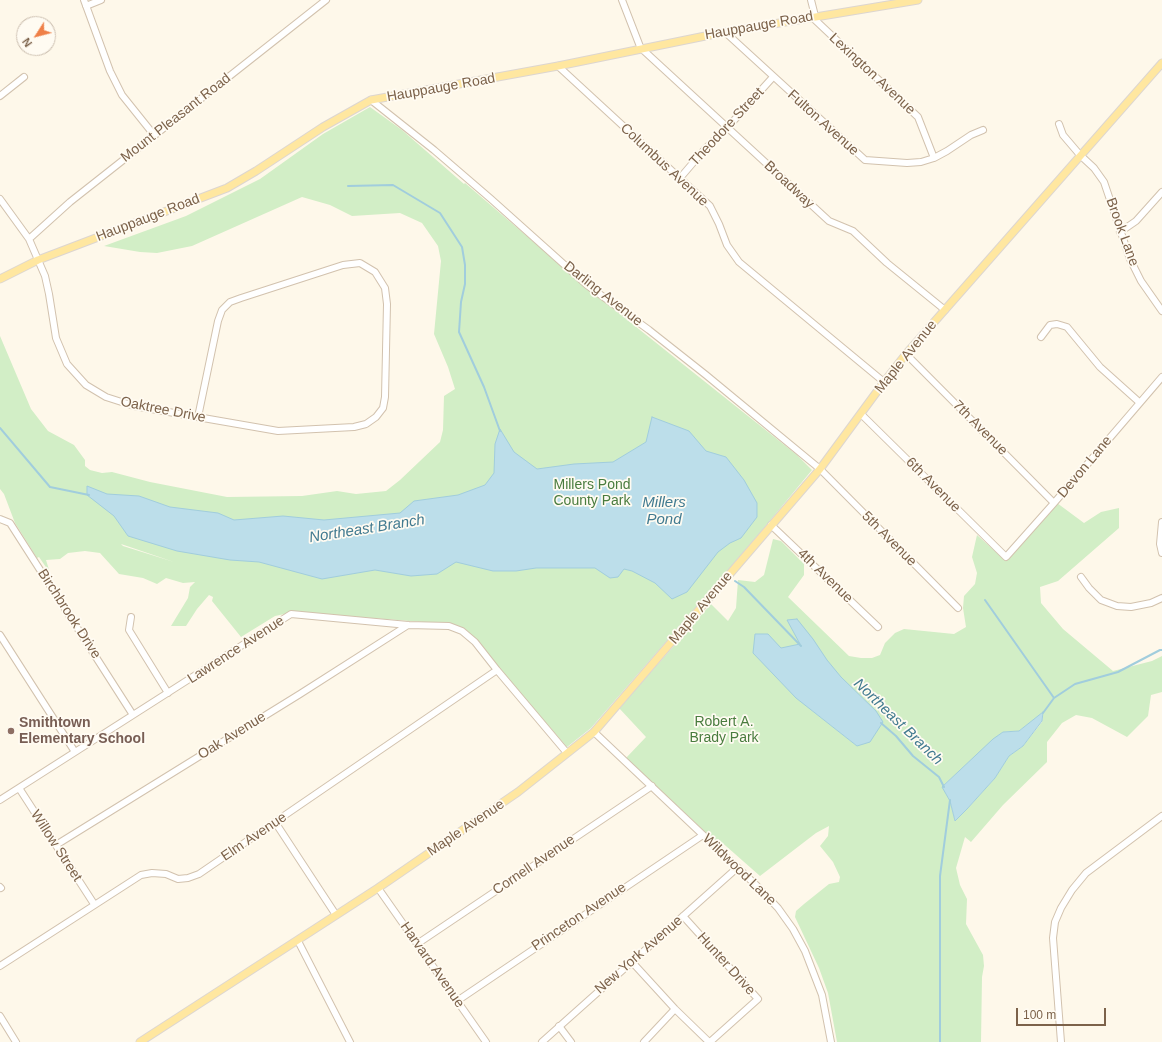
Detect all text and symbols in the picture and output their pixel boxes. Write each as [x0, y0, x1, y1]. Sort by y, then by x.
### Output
street label: Hauppauge Road [703, 8, 815, 44]
north arrow [16, 16, 56, 56]
street label: Lexington Avenue [825, 30, 919, 118]
text: N [20, 36, 34, 49]
street label: Mount Pleasant Road [118, 70, 234, 166]
street label: Hauppauge Road [385, 70, 497, 106]
street label: Theodore Street [686, 84, 768, 170]
street label: Fulton Avenue [784, 87, 862, 159]
street label: Columbus Avenue [617, 120, 711, 210]
street label: Broadway [761, 158, 817, 212]
street label: Hauppauge Road [94, 190, 202, 246]
street label: Brook Lane [1102, 195, 1142, 269]
street label: Darling Avenue [560, 258, 646, 330]
street label: Maple Avenue [871, 317, 941, 397]
street label: Oaktree Drive [119, 394, 207, 426]
street label: 7th Avenue [949, 397, 1011, 459]
street label: Devon Lane [1054, 433, 1116, 501]
street label: 6th Avenue [902, 454, 964, 516]
park label: Millers Pond County Park [553, 477, 631, 510]
water label: Millers Pond [642, 494, 686, 529]
street label: 5th Avenue [858, 508, 920, 570]
water label: Northeast Branch [308, 511, 426, 547]
street label: 4th Avenue [794, 545, 856, 607]
street label: Birchbrook Drive [34, 566, 104, 662]
street label: Maple Avenue [666, 568, 736, 648]
street label: Lawrence Avenue [185, 613, 287, 687]
water label: Northeast Branch [850, 675, 946, 769]
street label: Oak Avenue [195, 709, 269, 763]
park label: Robert A. Brady Park [689, 714, 759, 746]
place label: Smithtown Elementary School [19, 715, 145, 748]
marker: Smithtown Elementary School [6, 726, 16, 736]
street label: Maple Avenue [424, 796, 508, 860]
street label: Willow Street [27, 807, 85, 885]
street label: Elm Avenue [218, 809, 290, 865]
street label: Cornell Avenue [490, 831, 578, 899]
street label: Wildwood Lane [699, 831, 779, 909]
street label: Princeton Avenue [529, 879, 629, 955]
street label: New York Avenue [592, 912, 686, 998]
street label: Harvard Avenue [396, 919, 468, 1011]
street label: Hunter Drive [693, 929, 759, 999]
scale bar [1018, 1000, 1108, 1026]
text: 100 m [1023, 1008, 1056, 1022]

